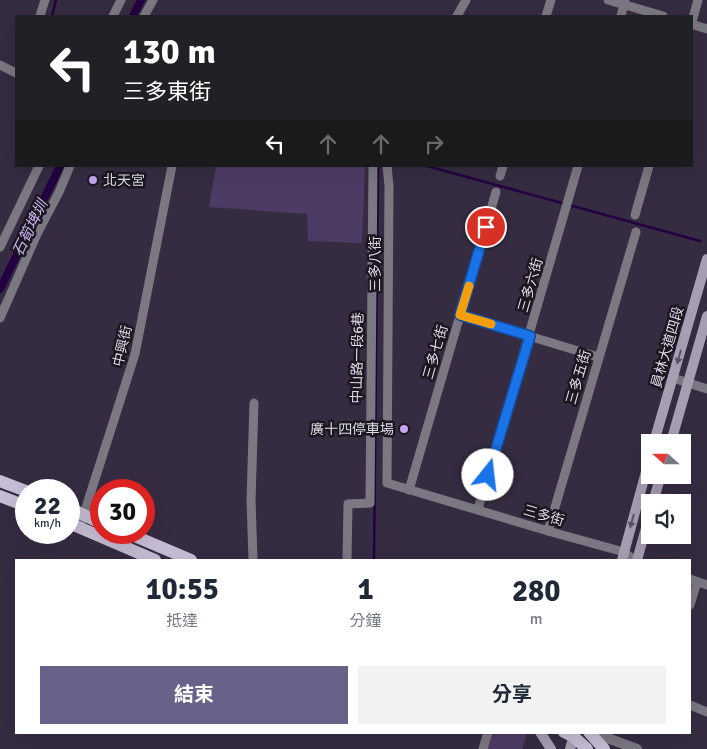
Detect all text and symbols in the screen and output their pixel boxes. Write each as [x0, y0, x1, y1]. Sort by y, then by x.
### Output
text: 130 m [123, 30, 216, 73]
icon: left [40, 35, 105, 100]
text: 三多東街 [123, 78, 211, 105]
icon: left [261, 130, 289, 158]
icon: ahead [314, 130, 342, 158]
icon: ahead [367, 130, 395, 158]
icon: right [420, 130, 448, 158]
place label: 北天宮 [103, 172, 145, 189]
marker: 北天宮 [87, 174, 99, 186]
water label: 石筍埤圳 [9, 195, 52, 259]
pin [465, 206, 507, 248]
icon: arrive [472, 213, 500, 241]
street label: 三多八街 [367, 236, 384, 292]
street label: 三多六街 [515, 256, 546, 314]
street label: 員林大道四段 [648, 304, 687, 390]
street label: 中山路一段6巷 [348, 312, 367, 404]
street label: 三多七街 [420, 323, 451, 381]
street label: 中興街 [109, 324, 135, 368]
street label: 三多五街 [563, 348, 594, 406]
one-way arrow [675, 349, 683, 364]
place label: 廣十四停車場 [310, 421, 394, 438]
marker: 廣十四停車場 [398, 423, 410, 435]
north arrow [641, 434, 691, 484]
map controls [641, 434, 691, 544]
position arrow [461, 448, 513, 500]
speed limit sign: 30 [90, 479, 155, 544]
text: 22 [34, 490, 61, 521]
button: sound [641, 494, 691, 544]
street label: 三多街 [521, 502, 566, 529]
one-way arrow [628, 514, 636, 529]
text: km/h [34, 516, 61, 531]
text: 10:55 [145, 571, 219, 608]
text: 1 [357, 571, 374, 608]
text: 280 [512, 573, 561, 610]
text: m [530, 609, 543, 629]
text: 抵達 [166, 611, 198, 631]
text: 分鐘 [349, 611, 382, 631]
button: 結束 [40, 666, 348, 724]
button: 分享 [358, 666, 666, 724]

